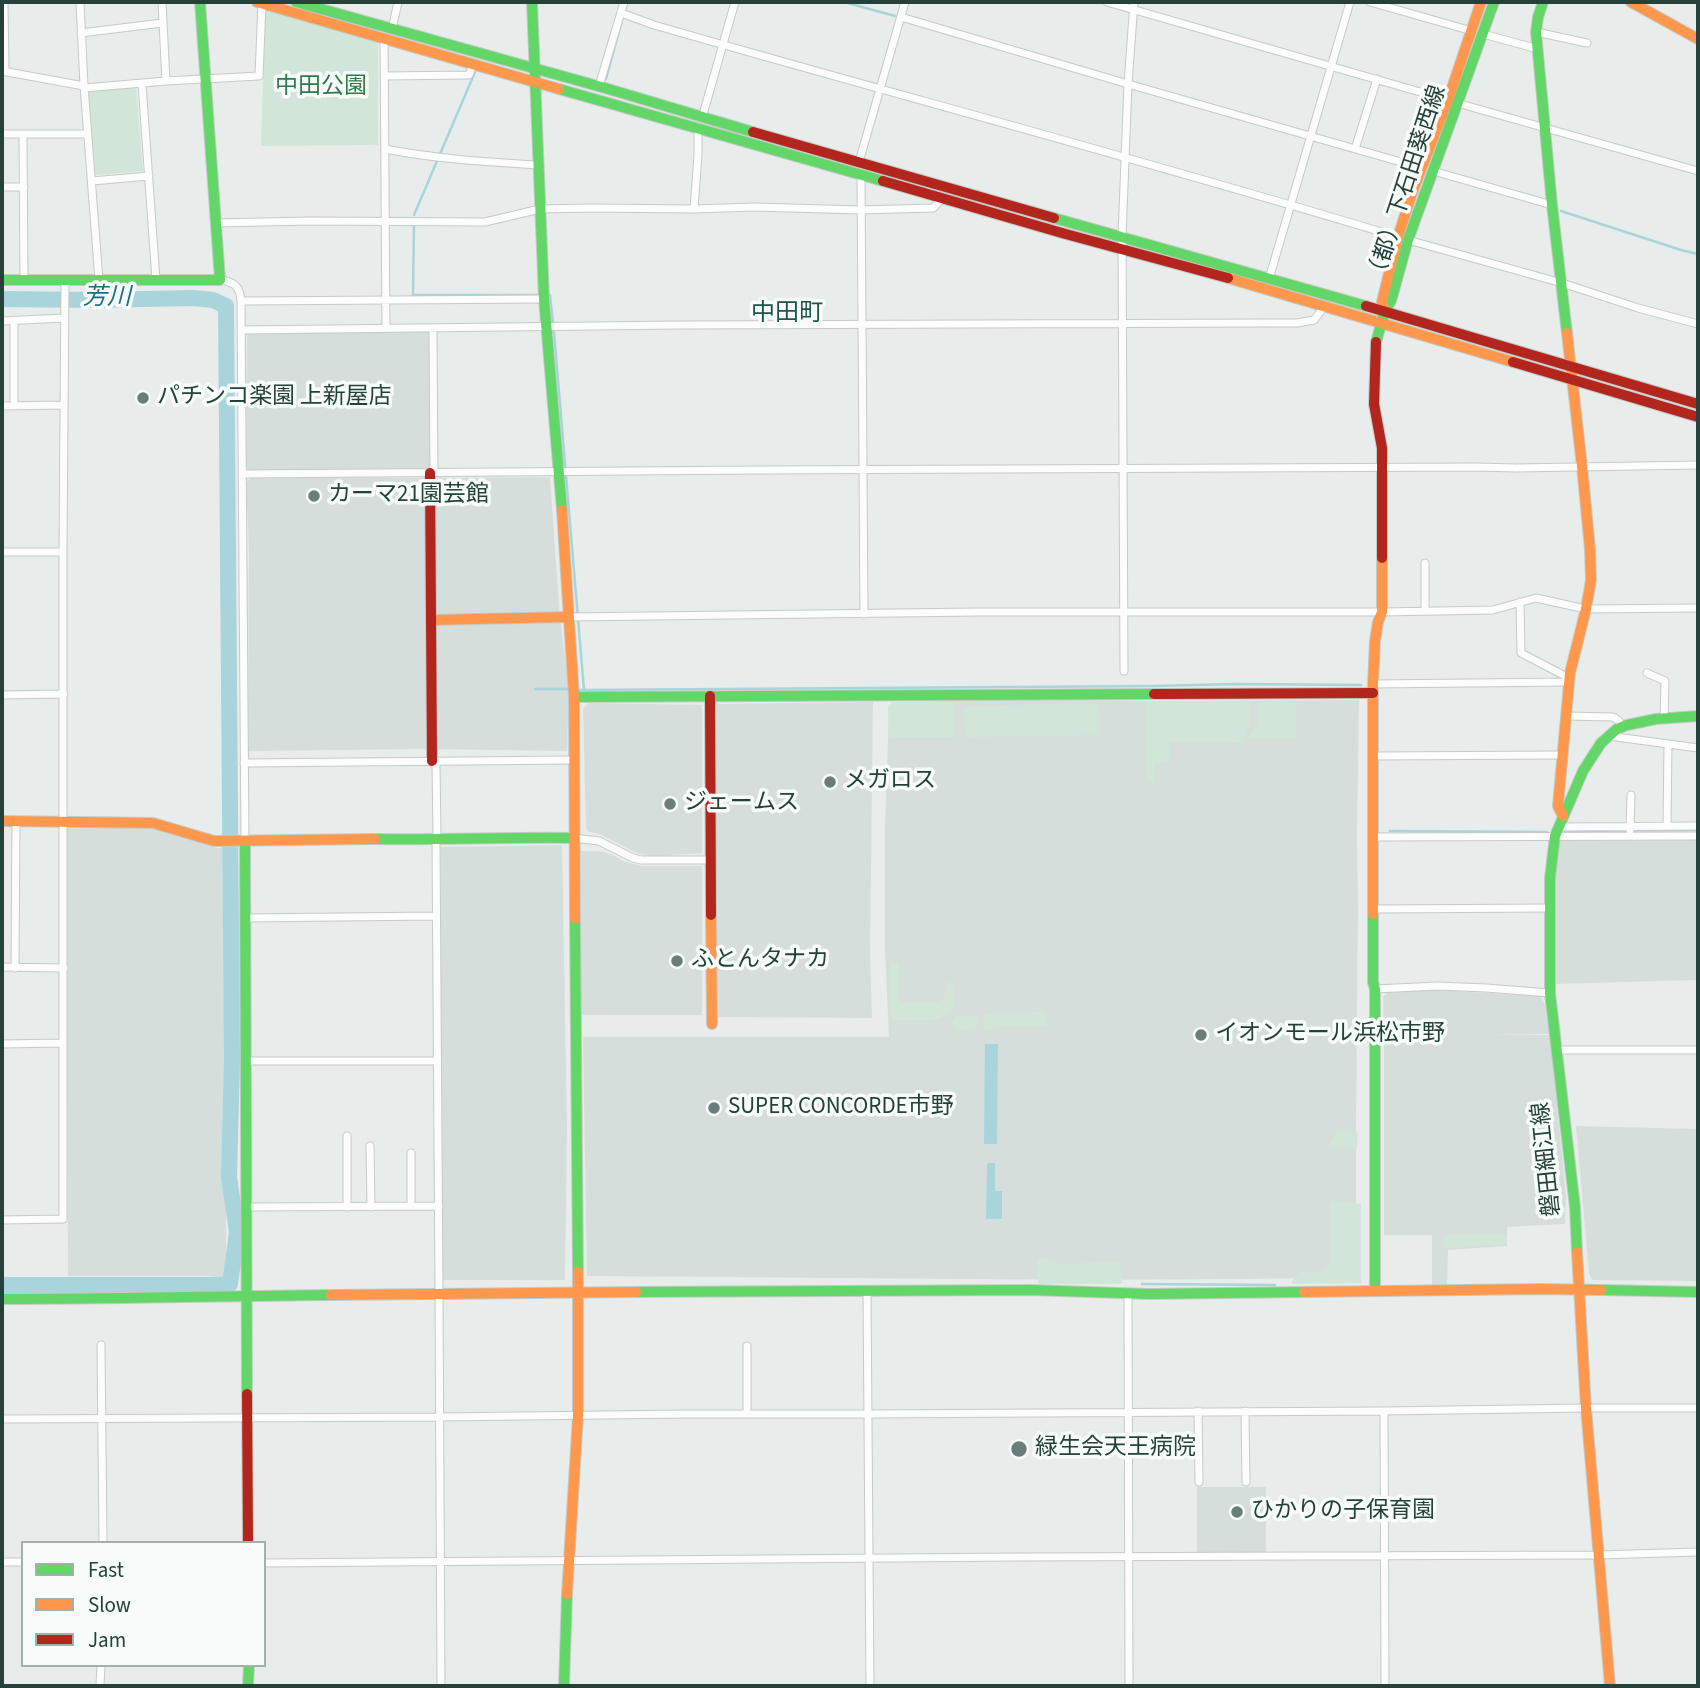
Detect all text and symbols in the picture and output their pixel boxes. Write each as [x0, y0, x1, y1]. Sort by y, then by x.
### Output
park label: 中田公園 [275, 74, 367, 102]
street label: （都）下石田葵西線 [1363, 82, 1453, 288]
water label: 芳川 [83, 285, 131, 313]
district label: 中田町 [751, 301, 823, 329]
place label: パチンコ楽園 上新屋店 [157, 384, 392, 412]
marker: パチンコ楽園 上新屋店 [135, 390, 151, 406]
place label: カーマ21園芸館 [328, 482, 489, 510]
marker: カーマ21園芸館 [306, 488, 322, 504]
place label: メガロス [844, 768, 936, 796]
marker: メガロス [822, 774, 838, 790]
place label: ジェームス [684, 790, 799, 818]
marker: ジェームス [662, 796, 678, 812]
place label: ふとんタナカ [691, 947, 829, 975]
marker: ふとんタナカ [669, 953, 685, 969]
place label: イオンモール浜松市野 [1215, 1021, 1445, 1049]
marker: イオンモール浜松市野 [1193, 1027, 1209, 1043]
place label: SUPER CONCORDE市野 [728, 1094, 954, 1122]
marker: SUPER CONCORDE市野 [706, 1100, 722, 1116]
street label: 磐田細江線 [1528, 1100, 1568, 1218]
place label: 緑生会天王病院 [1035, 1435, 1196, 1463]
marker: 緑生会天王病院 [1009, 1439, 1029, 1459]
place label: ひかりの子保育園 [1251, 1498, 1435, 1526]
marker: ひかりの子保育園 [1229, 1504, 1245, 1520]
legend [21, 1541, 266, 1667]
text: Fast [88, 1555, 124, 1585]
text: Slow [88, 1590, 131, 1620]
text: Jam [88, 1625, 126, 1655]

